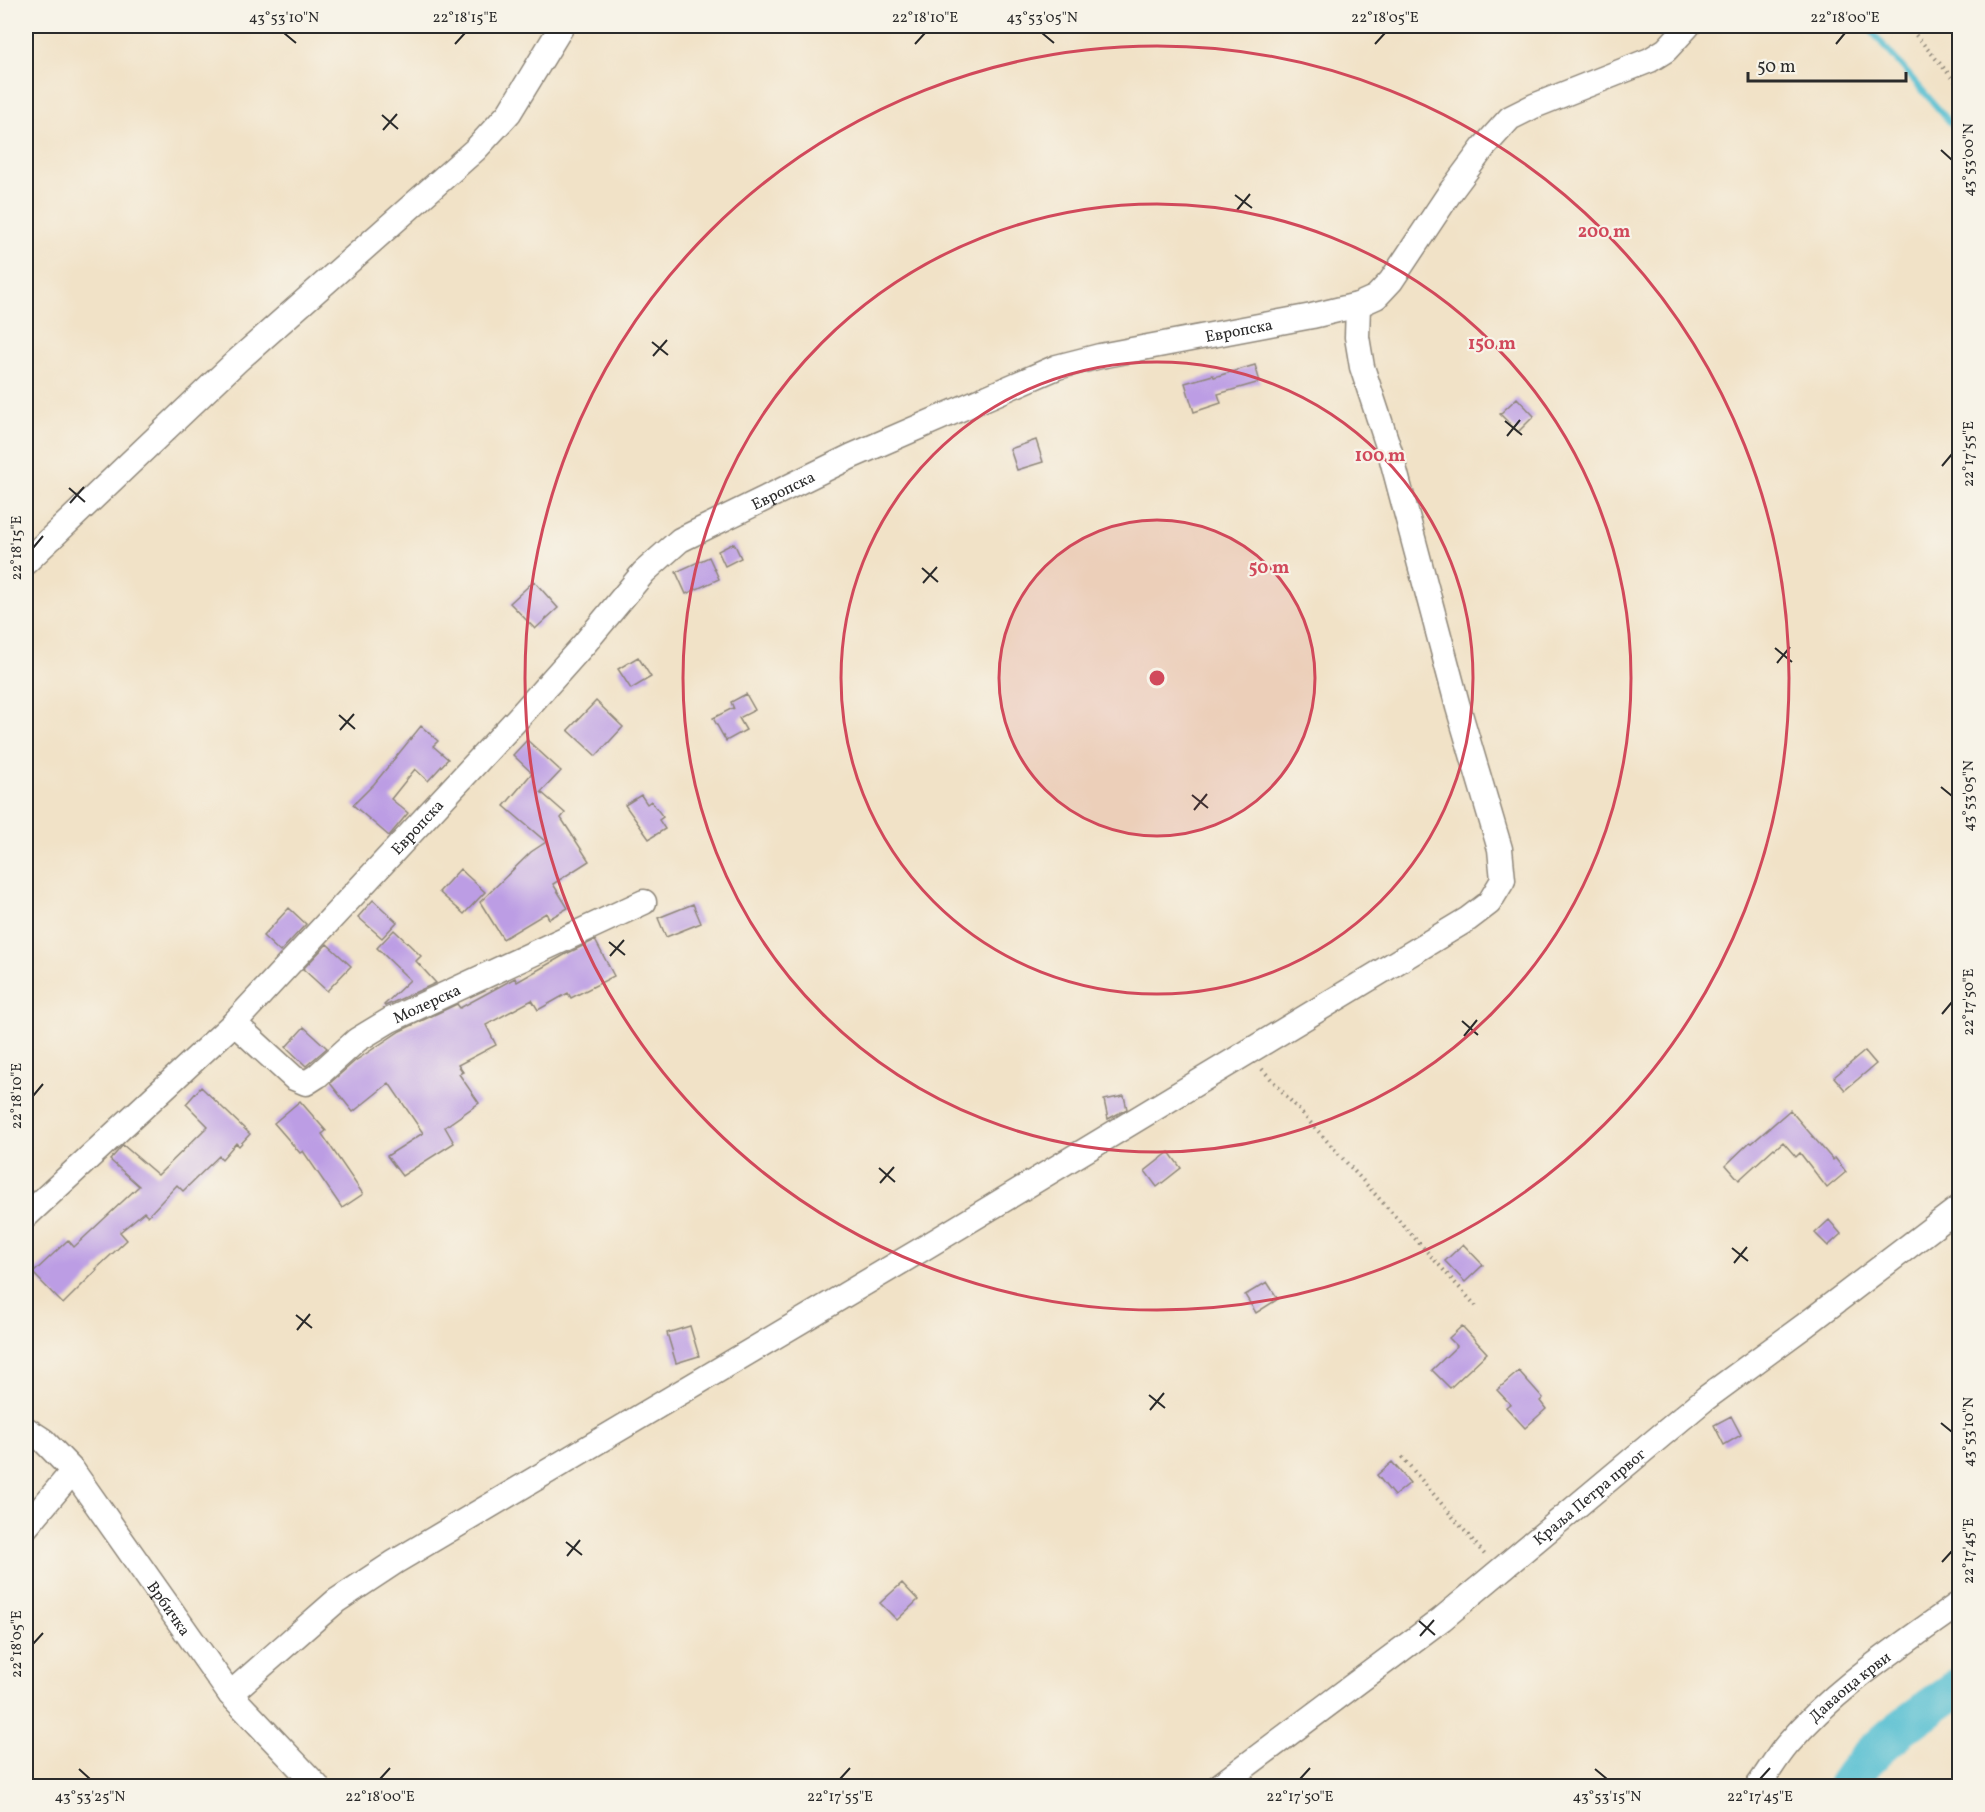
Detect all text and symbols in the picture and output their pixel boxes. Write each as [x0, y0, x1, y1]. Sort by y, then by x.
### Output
text: 43°53'10"N [249, 8, 319, 29]
text: 22°18'15"E [432, 8, 498, 29]
text: 22°18'10"E [892, 8, 958, 29]
text: 43°53'05"N [1006, 8, 1078, 29]
text: 22°18'05"E [1351, 8, 1419, 29]
text: 22°18'00"E [1810, 8, 1880, 29]
scale bar [1748, 45, 1906, 83]
text: 50 m [1757, 55, 1796, 80]
text: 43°53'00"N [1959, 123, 1980, 197]
text: 200 m [1578, 220, 1630, 245]
street label: Европска [1203, 315, 1275, 349]
text: 150 m [1468, 332, 1516, 357]
text: 22°17'55"E [1959, 421, 1980, 487]
text: 100 m [1355, 444, 1405, 469]
street label: Европска [748, 467, 819, 516]
text: 22°18'15"E [7, 515, 28, 581]
text: 50 m [1249, 556, 1289, 581]
centre of rings [1147, 668, 1167, 688]
text: 43°53'05"N [1959, 760, 1980, 832]
street label: Европска [387, 796, 450, 861]
text: 22°17'50"E [1959, 968, 1980, 1036]
street label: Молерска [390, 980, 465, 1030]
text: 22°18'10"E [7, 1063, 28, 1129]
text: 43°53'10"N [1959, 1397, 1980, 1467]
street label: Краља Петра првог [1529, 1444, 1651, 1551]
text: 22°17'45"E [1959, 1518, 1980, 1584]
street label: Врбичка [141, 1577, 195, 1641]
text: 22°18'05"E [7, 1610, 28, 1678]
street label: Даваоца крви [1805, 1647, 1896, 1728]
text: 43°53'25"N [55, 1787, 125, 1808]
text: 22°18'00"E [345, 1787, 415, 1808]
text: 22°17'55"E [807, 1787, 873, 1808]
text: 22°17'50"E [1266, 1787, 1334, 1808]
text: 43°53'15"N [1573, 1787, 1641, 1808]
text: 22°17'45"E [1727, 1787, 1793, 1808]

